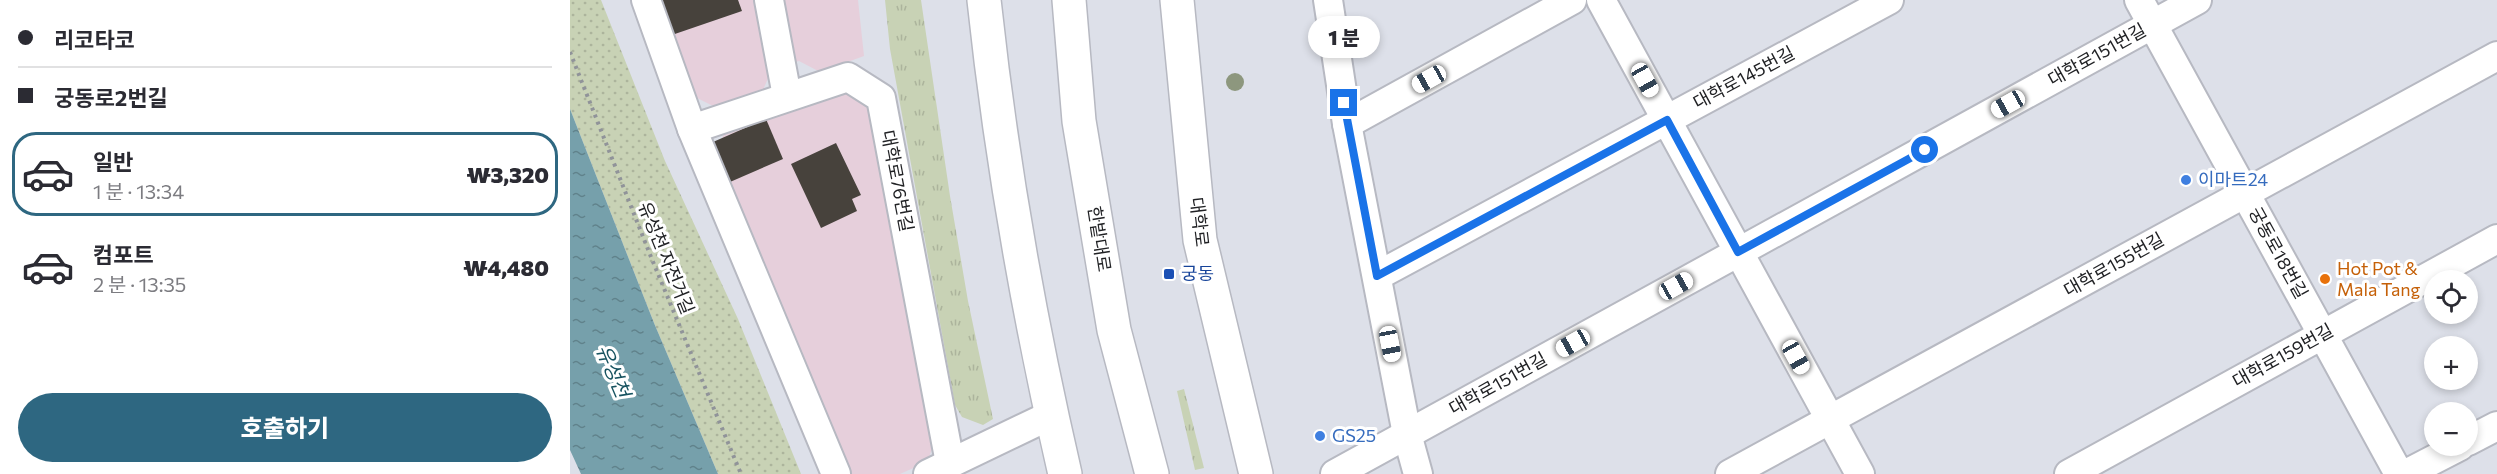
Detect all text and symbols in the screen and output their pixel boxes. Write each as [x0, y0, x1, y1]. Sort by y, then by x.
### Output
callout: 1 분 [1308, 16, 1380, 58]
street label: 대학로151번길 [2044, 18, 2149, 90]
text: 1 분 [1328, 25, 1360, 49]
text: 리코타코 [54, 26, 135, 53]
street label: 대학로145번길 [1689, 41, 1798, 113]
car [1628, 60, 1662, 100]
car [1409, 62, 1449, 96]
text: 궁동로2번길 [54, 84, 168, 111]
car [1988, 87, 2028, 121]
route end [1330, 89, 1357, 116]
street label: 대학로76번길 [877, 128, 919, 234]
route start [1911, 136, 1938, 163]
icon: car [21, 147, 75, 201]
text: 일반 [93, 148, 133, 175]
text: ₩3,320 [467, 161, 549, 188]
place label: 이마트24 [2198, 168, 2268, 190]
marker: 이마트24 [2179, 173, 2193, 187]
text: 1 분 · 13:34 [93, 179, 184, 203]
street label: 대학로 [1186, 196, 1214, 248]
street label: 유성천 자전거길 [634, 198, 699, 317]
street label: 궁동로18번길 [2245, 203, 2313, 302]
street label: 한밭대로 [1084, 204, 1116, 273]
street label: 대학로155번길 [2060, 228, 2167, 301]
icon: car [21, 240, 75, 294]
text: 컴포트 [93, 241, 154, 268]
text: ₩4,480 [463, 254, 549, 281]
place label: Hot Pot & Mala Tang [2337, 257, 2421, 300]
place label: 궁동 [1181, 262, 1214, 284]
marker: 궁동 [1162, 267, 1176, 281]
car [1656, 269, 1696, 303]
map controls [2424, 270, 2478, 456]
button: locate [2424, 270, 2478, 324]
text: 2 분 · 13:35 [93, 272, 186, 296]
marker: Hot Pot & Mala Tang [2318, 272, 2332, 286]
street label: 대학로159번길 [2228, 318, 2337, 392]
car [1378, 325, 1402, 363]
car [1553, 326, 1593, 360]
button: + [2424, 336, 2478, 390]
car [1779, 337, 1813, 377]
water label: 유성천 [592, 341, 637, 403]
street label: 대학로151번길 [1445, 347, 1550, 419]
button: 호출하기 [18, 393, 552, 462]
button: − [2424, 402, 2478, 456]
place label: GS25 [1332, 424, 1376, 446]
marker: GS25 [1313, 429, 1327, 443]

